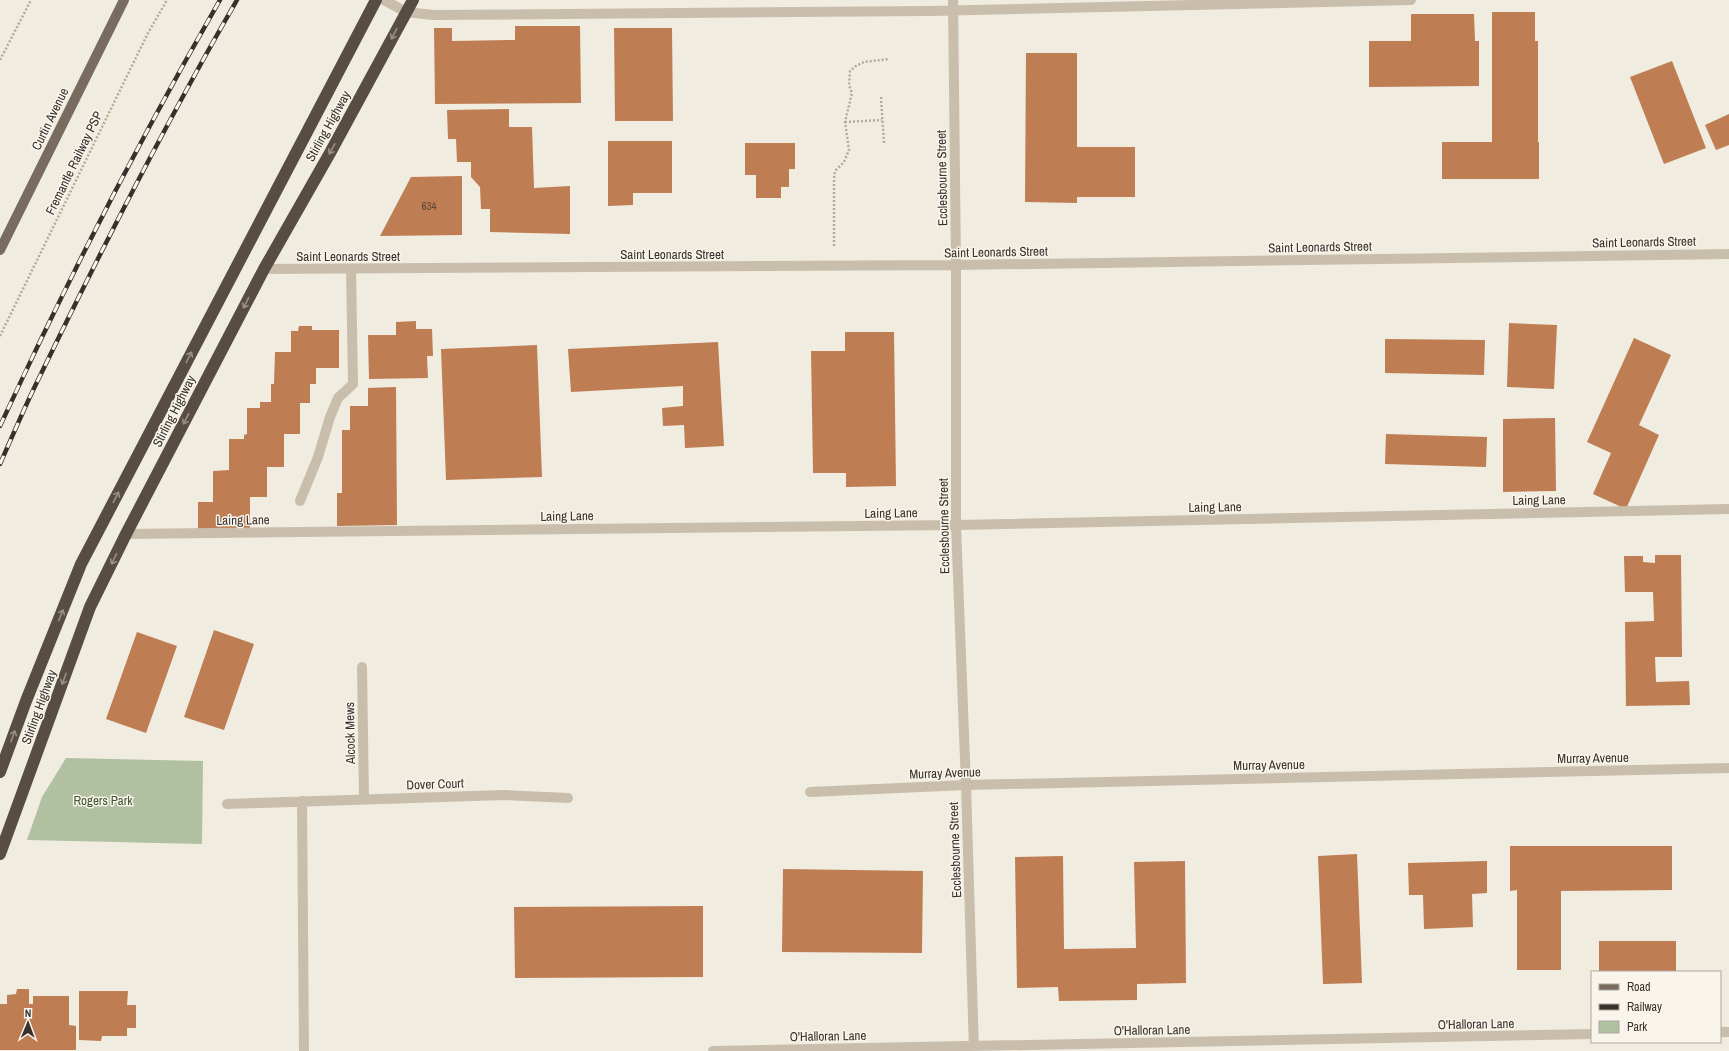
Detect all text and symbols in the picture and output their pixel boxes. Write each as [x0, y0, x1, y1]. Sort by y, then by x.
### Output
one-way arrow [390, 28, 397, 40]
street label: Curtin Avenue [28, 85, 72, 153]
street label: Stirling Highway [302, 87, 355, 164]
street label: Fremantle Railway PSP [42, 108, 106, 218]
street label: Ecclesbourne Street [933, 130, 951, 226]
one-way arrow [328, 143, 336, 155]
house number: 634 [421, 199, 437, 213]
street label: Saint Leonards Street [1592, 233, 1696, 251]
street label: Saint Leonards Street [1268, 238, 1372, 256]
street label: Saint Leonards Street [944, 243, 1048, 261]
street label: Saint Leonards Street [620, 246, 724, 263]
street label: Saint Leonards Street [296, 248, 400, 265]
one-way arrow [241, 297, 249, 309]
one-way arrow [186, 351, 193, 363]
street label: Stirling Highway [149, 372, 200, 450]
one-way arrow [181, 412, 189, 424]
street label: Ecclesbourne Street [935, 478, 953, 574]
one-way arrow [113, 491, 120, 503]
street label: Laing Lane [1512, 491, 1566, 509]
street label: Laing Lane [1188, 498, 1242, 516]
street label: Laing Lane [864, 504, 918, 522]
street label: Laing Lane [540, 507, 594, 525]
street label: Laing Lane [216, 511, 270, 529]
one-way arrow [109, 553, 117, 565]
one-way arrow [57, 609, 65, 621]
street label: Stirling Highway [18, 667, 61, 747]
one-way arrow [59, 673, 67, 685]
street label: Alcock Mews [341, 702, 359, 765]
one-way arrow [10, 730, 18, 742]
street label: Murray Avenue [1557, 749, 1629, 767]
street label: Murray Avenue [1233, 756, 1305, 774]
street label: Murray Avenue [909, 763, 981, 783]
street label: Dover Court [406, 775, 464, 793]
park label: Rogers Park [73, 792, 133, 809]
street label: Ecclesbourne Street [945, 802, 965, 898]
legend [1591, 971, 1721, 1043]
text: Road [1627, 979, 1651, 995]
text: Railway [1627, 999, 1662, 1015]
north arrow [8, 1003, 48, 1043]
text: N [25, 1006, 32, 1020]
street label: O'Halloran Lane [1438, 1015, 1515, 1033]
text: Park [1627, 1019, 1647, 1035]
street label: O'Halloran Lane [1114, 1021, 1191, 1039]
street label: O'Halloran Lane [790, 1027, 867, 1045]

